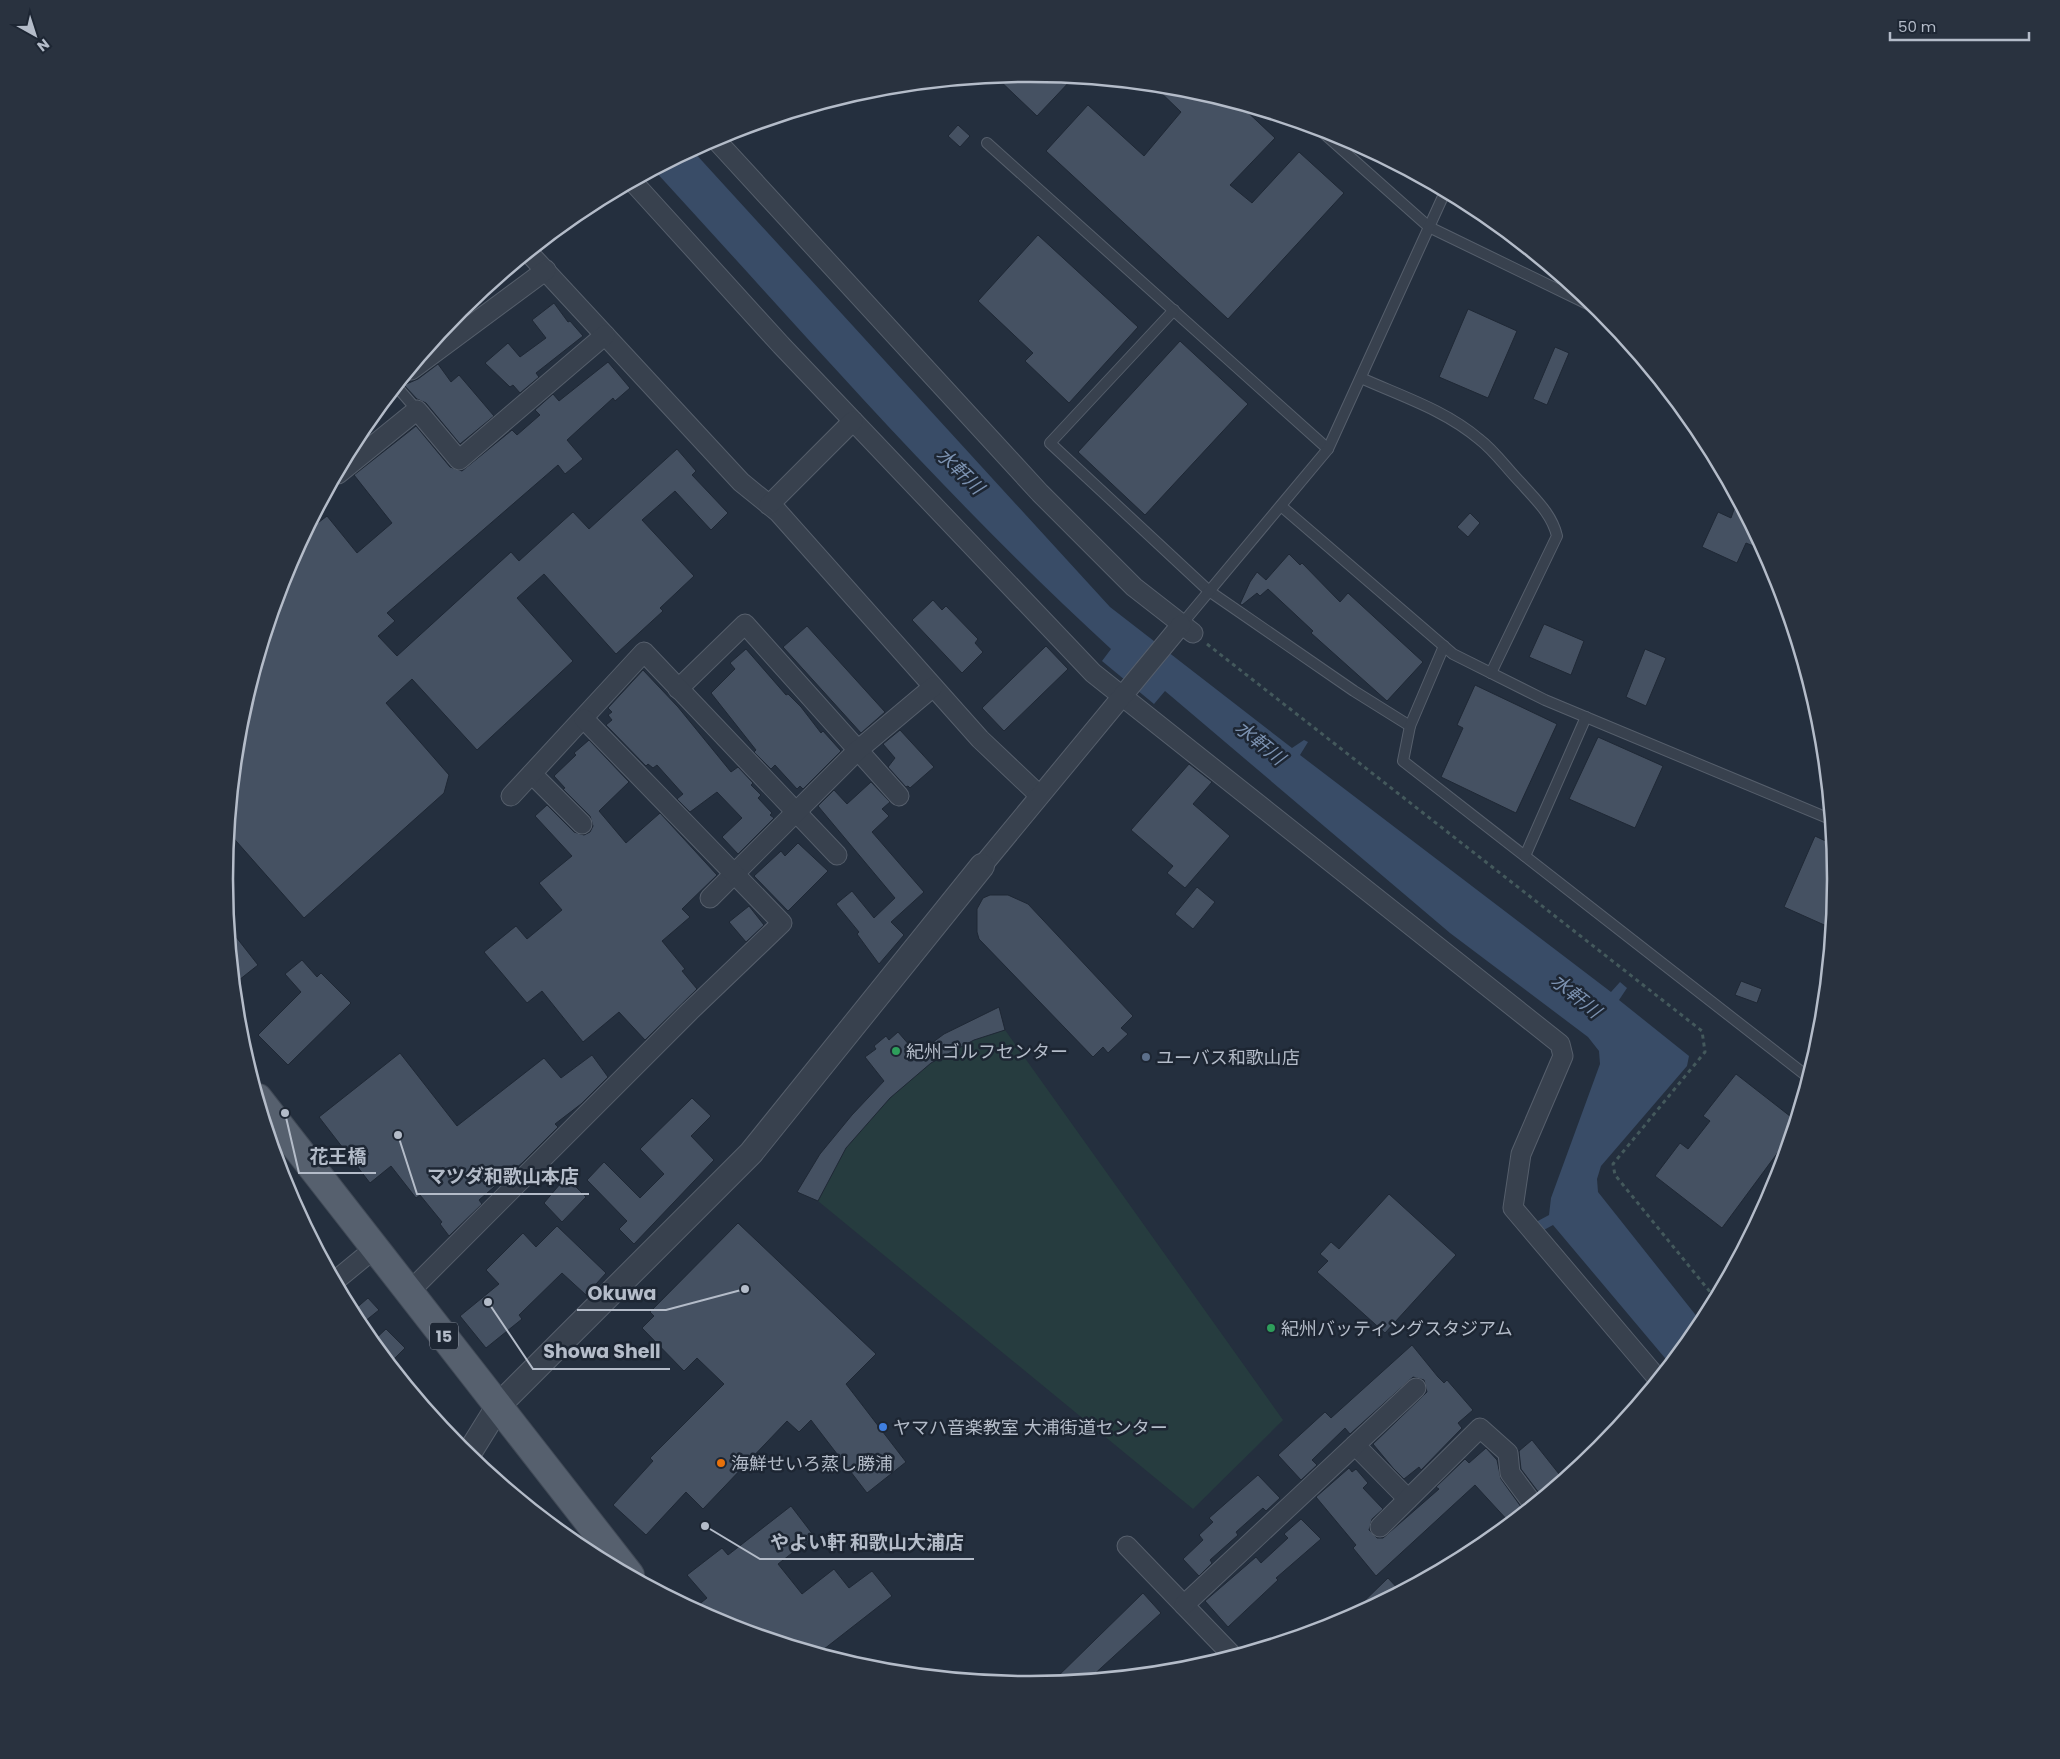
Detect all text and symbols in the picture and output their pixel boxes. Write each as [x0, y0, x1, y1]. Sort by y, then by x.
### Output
north arrow [10, 10, 60, 60]
scale bar [1890, 10, 2029, 42]
text: 50 m [1898, 16, 1936, 37]
text: N [33, 34, 54, 56]
water label: 水軒川 [930, 441, 991, 502]
water label: 水軒川 [1229, 715, 1292, 773]
water label: 水軒川 [1545, 968, 1608, 1026]
place label: 紀州ゴルフセンター [906, 1039, 1068, 1064]
marker: 紀州ゴルフセンター [890, 1045, 902, 1057]
place label: ユーバス和歌山店 [1156, 1045, 1300, 1070]
marker: ユーバス和歌山店 [1140, 1051, 1152, 1063]
callout: 花王橋 [299, 1139, 376, 1173]
text: 花王橋 [309, 1143, 367, 1170]
callout: マツダ和歌山本店 [417, 1160, 589, 1194]
text: マツダ和歌山本店 [427, 1163, 579, 1190]
callout: Okuwa [577, 1276, 666, 1310]
text: Okuwa [588, 1280, 656, 1307]
place label: 紀州バッティングスタジアム [1281, 1316, 1513, 1341]
road number: 15 [430, 1322, 458, 1350]
marker: 紀州バッティングスタジアム [1265, 1322, 1277, 1334]
callout: Showa Shell [533, 1335, 670, 1369]
text: Showa Shell [543, 1338, 661, 1365]
place label: ヤマハ音楽教室 大浦街道センター [893, 1415, 1168, 1440]
marker: ヤマハ音楽教室 大浦街道センター [877, 1421, 889, 1433]
place label: 海鮮せいろ蒸し勝浦 [731, 1451, 893, 1476]
marker: 海鮮せいろ蒸し勝浦 [715, 1457, 727, 1469]
callout: やよい軒 和歌山大浦店 [760, 1525, 974, 1559]
text: やよい軒 和歌山大浦店 [770, 1529, 964, 1556]

